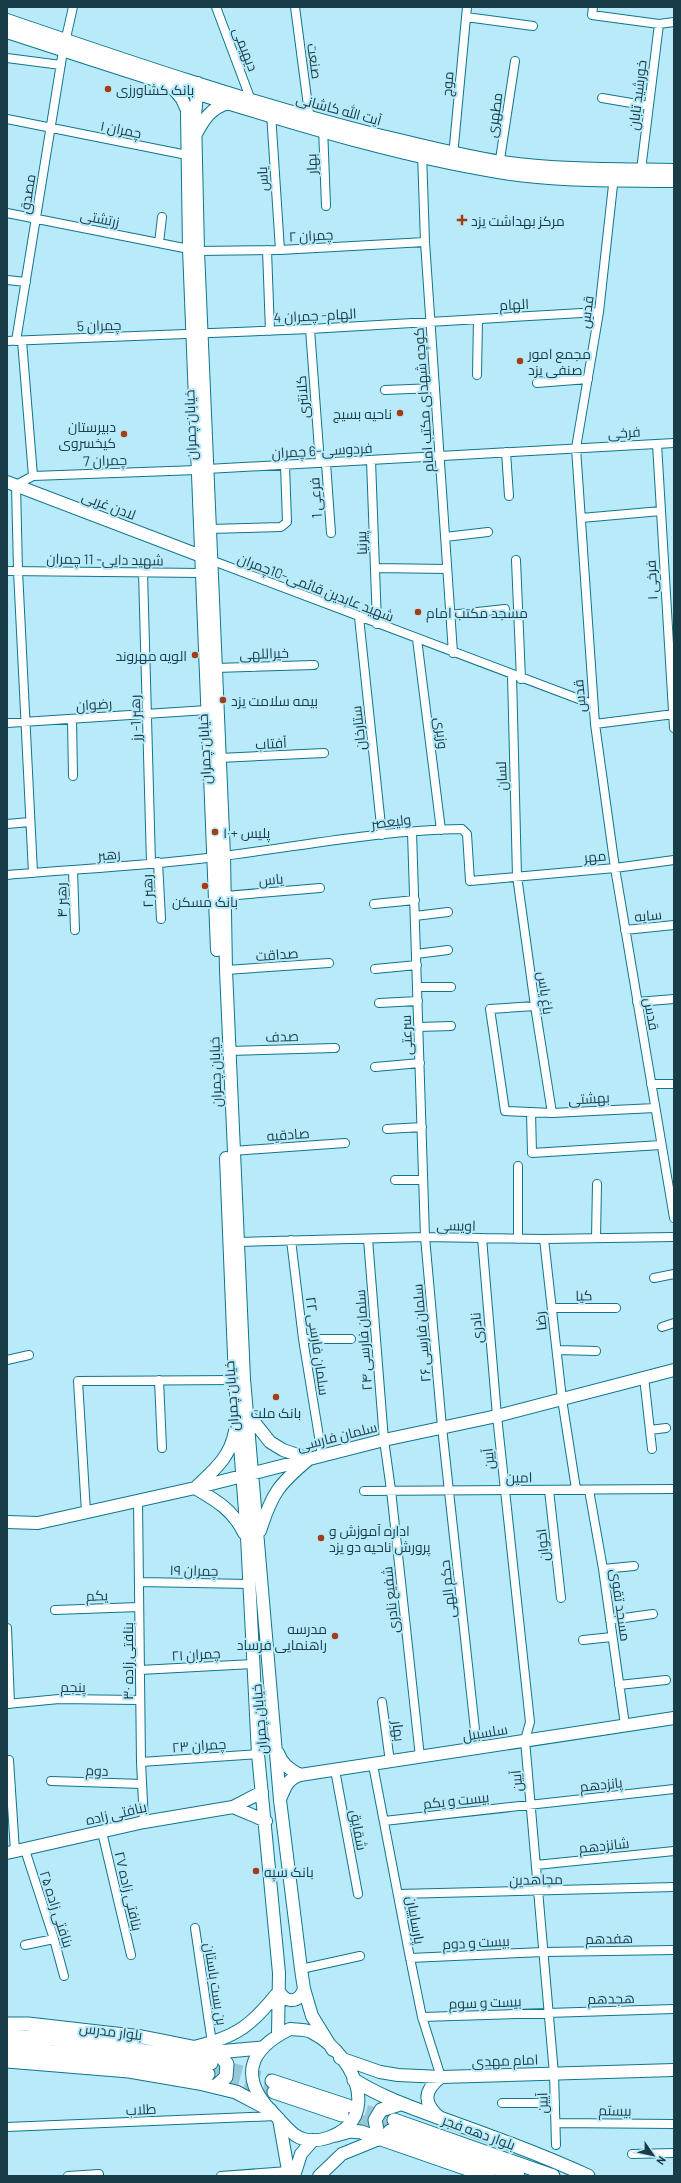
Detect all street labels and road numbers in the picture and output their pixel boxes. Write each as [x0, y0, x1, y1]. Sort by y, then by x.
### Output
street label: دیهیمی [230, 25, 262, 73]
street label: صنعت [304, 42, 326, 80]
street label: خورشید تابان [624, 59, 650, 131]
street label: موج [437, 71, 458, 97]
street label: آیت الله کاشانی [294, 89, 384, 129]
street label: مطهری [482, 91, 506, 139]
street label: چمران ۱ [99, 117, 143, 143]
street label: بهار [302, 153, 320, 176]
street label: یاس [253, 166, 271, 192]
street label: مصدق [15, 173, 40, 215]
street label: زرتشتی [79, 206, 121, 230]
street label: چمران ۲ [288, 225, 334, 247]
street label: الهام [499, 295, 529, 315]
street label: قدس [575, 295, 597, 329]
street label: الهام- چمران 4 [273, 304, 357, 328]
street label: چمران 5 [76, 316, 122, 336]
street label: کوچه شهدای مکتب امام [409, 327, 439, 473]
street label: کلانتری [292, 375, 312, 419]
street label: خیابان چمران [180, 389, 202, 461]
street label: فرخی [607, 423, 641, 441]
street label: فردوسی-6 چمران [271, 439, 373, 463]
street label: چمران 7 [83, 451, 127, 471]
street label: فرعی 1 [305, 477, 325, 519]
street label: لادن غربی [80, 487, 138, 523]
street label: پیرنیا [352, 530, 372, 555]
street label: شهید دایی- 11 چمران [46, 549, 164, 571]
street label: شهید عابدین قائمی-10چمران [235, 549, 397, 627]
street label: فرخی ۱ [641, 560, 661, 600]
street label: خیراللهی [239, 644, 289, 662]
street label: قدس [569, 679, 589, 713]
street label: رضوان [75, 694, 113, 714]
street label: رهبر 1- رز [126, 694, 144, 743]
street label: ستارخان [347, 705, 369, 751]
street label: خیابان چمران [194, 713, 216, 785]
street label: وزیری [432, 716, 452, 750]
street label: آفتاب [255, 734, 287, 752]
street label: لسان [492, 761, 510, 791]
street label: ولیعصر [369, 810, 412, 832]
street label: رهبر [96, 845, 121, 864]
street label: مهر [582, 847, 607, 866]
street label: یاس [258, 869, 284, 889]
street label: رهبر ۲ [138, 874, 156, 908]
street label: رهبر ۴ [52, 882, 70, 918]
street label: سایه [634, 905, 662, 925]
street label: صداقت [255, 944, 299, 964]
street label: باغ یاس [534, 970, 557, 1016]
street label: قدس [641, 996, 663, 1032]
street label: سرعتی [397, 1015, 415, 1055]
street label: صدف [265, 1027, 299, 1045]
street label: خیابان چمران [205, 1036, 227, 1108]
street label: بهشتی [568, 1088, 610, 1108]
street label: صادقیه [266, 1124, 310, 1144]
street label: اویسی [436, 1216, 476, 1234]
street label: سلمان فارسی ۲۶ [408, 1283, 434, 1383]
street label: کیا [575, 1286, 593, 1304]
street label: سلمان فارسی ۲۴ [351, 1289, 375, 1391]
street label: سلمان فارسی ۲۲ [303, 1296, 333, 1396]
street label: رضا [530, 1310, 550, 1332]
street label: نادری [466, 1312, 486, 1344]
street label: خیابان چمران [220, 1360, 244, 1432]
street label: سلمان فارسی [295, 1418, 379, 1454]
street label: آیین [478, 1447, 498, 1471]
street label: امین [506, 1468, 532, 1486]
street label: اخوان [532, 1528, 552, 1562]
street label: حکم الهی [436, 1559, 460, 1619]
street label: چمران ۱۹ [169, 1561, 219, 1581]
street label: شفیع نادری [378, 1566, 403, 1634]
street label: مسجد تقوی [607, 1568, 635, 1642]
street label: یکم [86, 1586, 109, 1606]
street label: بنافتی زاده ۳۰ [119, 1622, 136, 1700]
street label: چمران ۲۱ [171, 1644, 221, 1666]
street label: پنجم [60, 1678, 86, 1697]
street label: خیابان چمران [247, 1683, 273, 1755]
street label: بهار [389, 1719, 409, 1742]
street label: سلسبیل [461, 1720, 509, 1744]
street label: چمران ۲۳ [171, 1735, 227, 1757]
street label: دوم [85, 1761, 109, 1781]
street label: آیین [507, 1769, 525, 1792]
street label: پانزدهم [579, 1773, 624, 1797]
street label: بیست و یکم [422, 1788, 490, 1814]
street label: بنافتی زاده [84, 1798, 148, 1828]
street label: شقایق [346, 1808, 371, 1852]
street label: شانزدهم [578, 1834, 630, 1858]
street label: بنافتی زاده ۲۷ [112, 1850, 146, 1932]
street label: بنافتی زاده ۲۵ [37, 1868, 77, 1950]
street label: مجاهدین [509, 1870, 563, 1888]
street label: پارساییان [401, 1895, 429, 1946]
street label: هفدهم [585, 1929, 633, 1949]
street label: بیست و دوم [442, 1932, 510, 1954]
street label: بن بست باستان [201, 1942, 231, 2026]
street label: هجدهم [587, 1989, 635, 2009]
street label: بیست و سوم [448, 1992, 522, 2014]
street label: بلوار مدرس [78, 2019, 144, 2043]
street label: امام مهدی [471, 2050, 539, 2072]
street label: آیین [533, 2092, 551, 2114]
street label: طلاب [125, 2100, 157, 2118]
street label: بیستم [598, 2101, 632, 2121]
street label: بلوار دهه فجر [439, 2111, 518, 2153]

